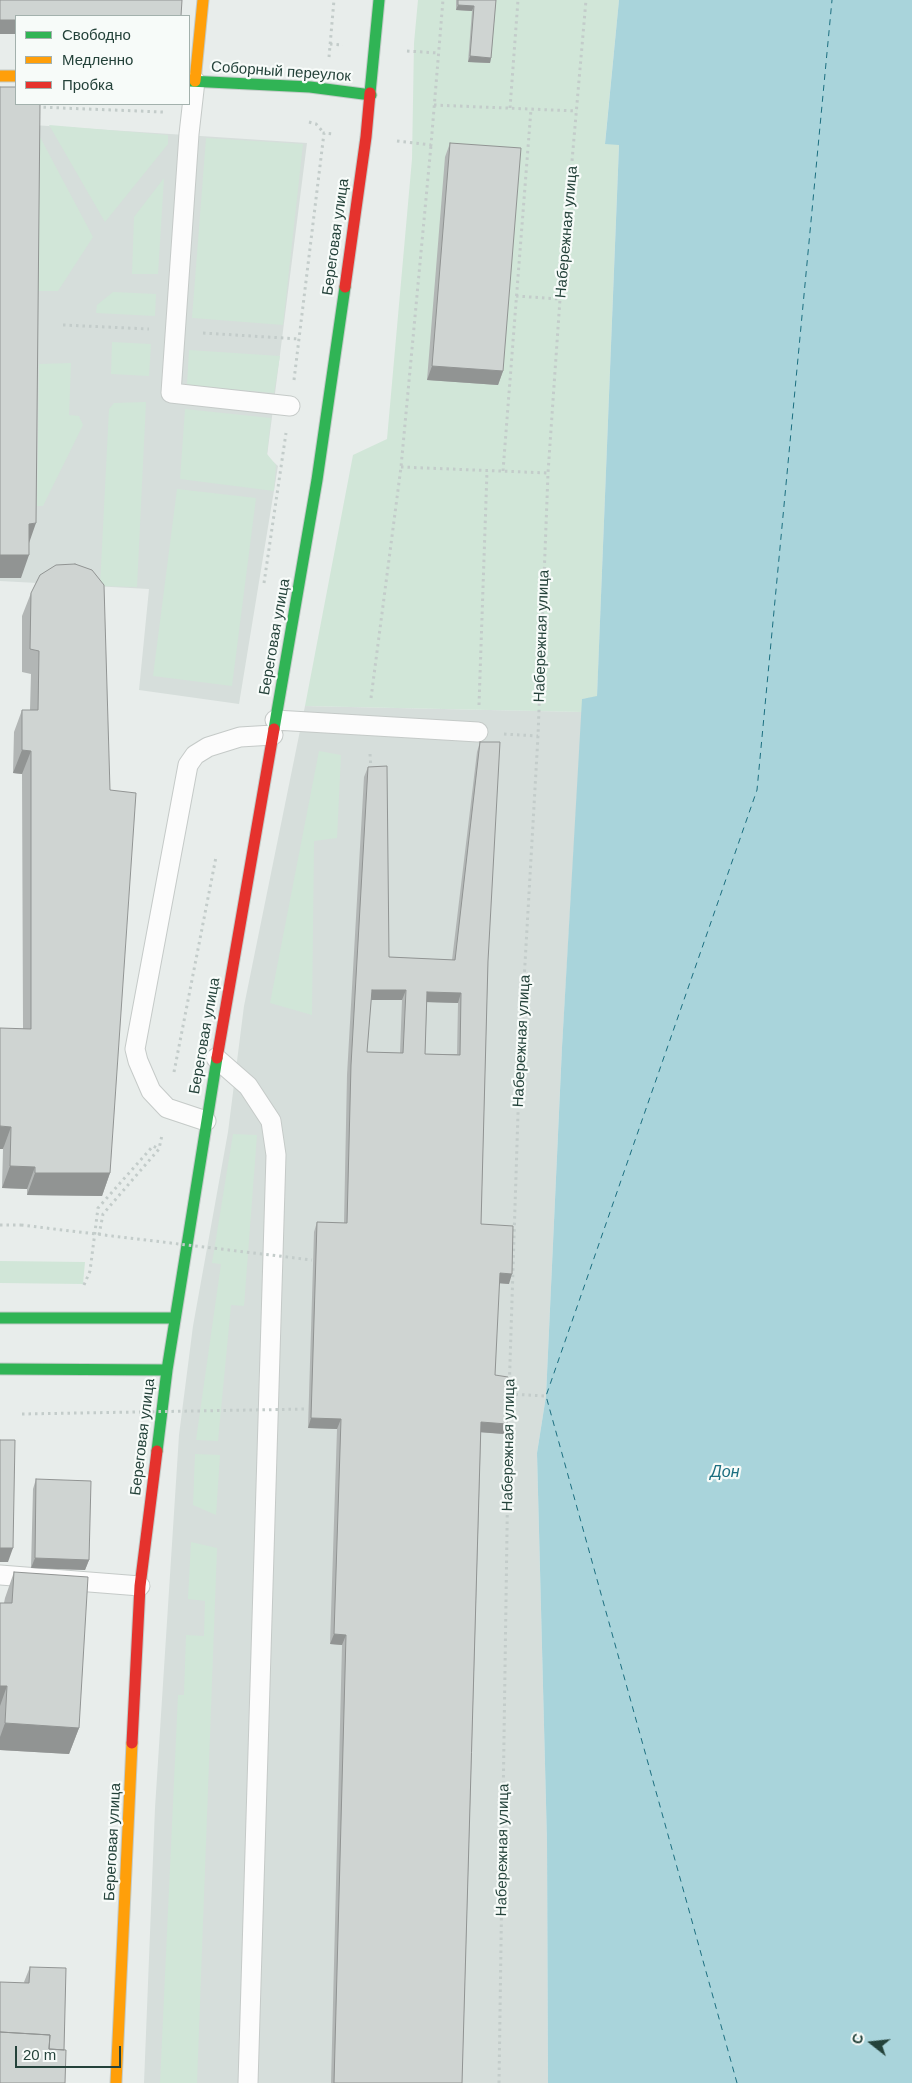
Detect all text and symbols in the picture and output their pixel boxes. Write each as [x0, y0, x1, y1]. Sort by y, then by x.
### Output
legend [15, 15, 190, 105]
text: Свободно [62, 26, 131, 43]
text: Медленно [62, 51, 133, 68]
street label: Соборный переулок [211, 58, 351, 86]
text: Пробка [62, 76, 113, 93]
street label: Набережная улица [552, 165, 582, 299]
street label: Береговая улица [319, 177, 353, 297]
street label: Набережная улица [531, 569, 553, 703]
street label: Береговая улица [256, 577, 294, 697]
street label: Набережная улица [510, 974, 534, 1108]
street label: Береговая улица [186, 976, 224, 1096]
street label: Береговая улица [127, 1377, 159, 1497]
street label: Набережная улица [499, 1379, 519, 1511]
water label: Дон [711, 1463, 739, 1483]
street label: Береговая улица [101, 1783, 125, 1901]
street label: Набережная улица [493, 1784, 513, 1916]
north arrow [847, 2018, 897, 2068]
text: С [848, 2032, 867, 2046]
scale bar [18, 2036, 124, 2068]
text: 20 m [23, 2046, 56, 2063]

